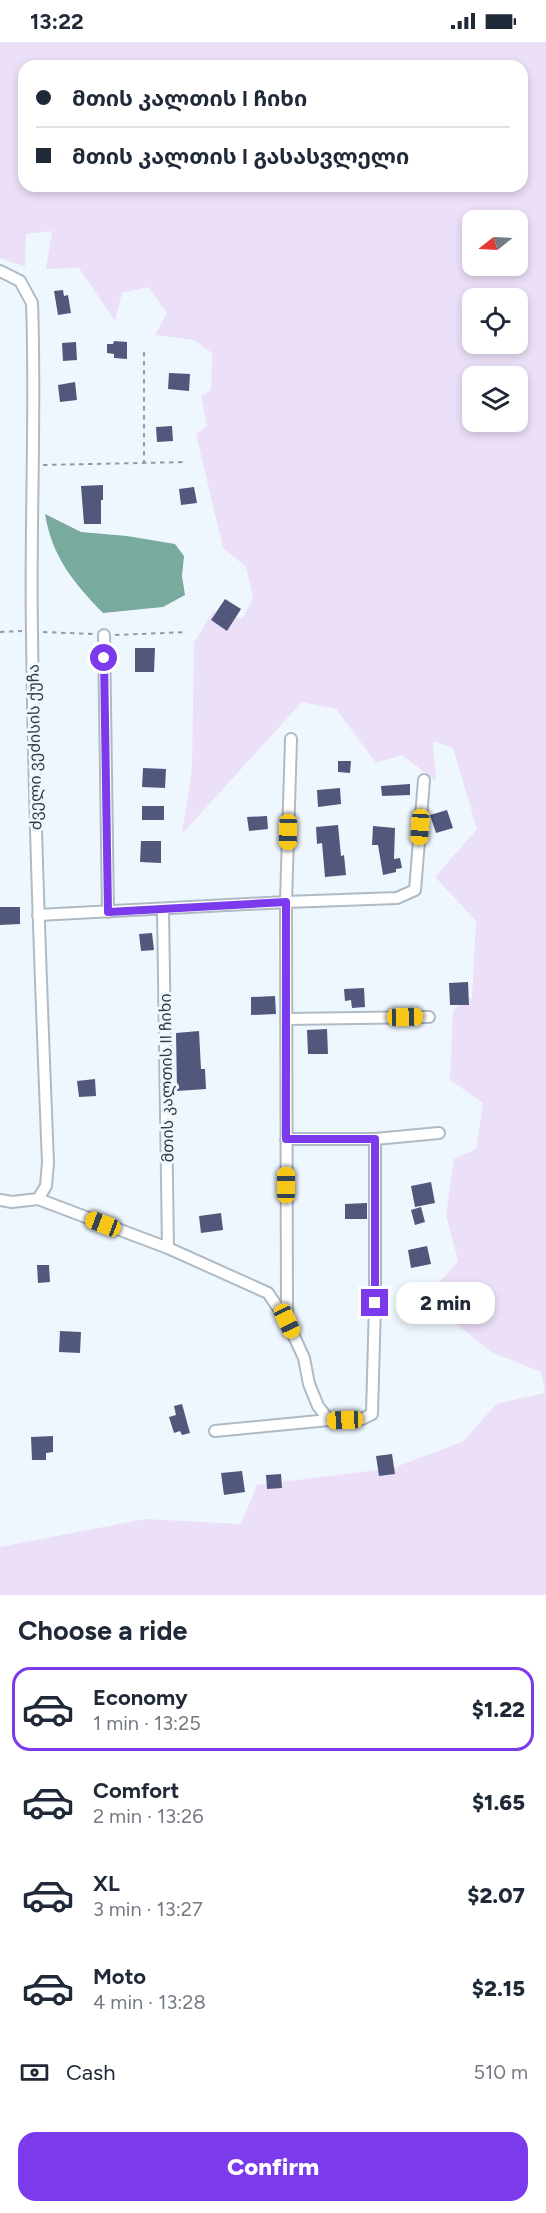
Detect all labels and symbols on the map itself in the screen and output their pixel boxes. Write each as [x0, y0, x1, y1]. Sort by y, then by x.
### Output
north arrow [462, 210, 528, 276]
route start [90, 644, 117, 671]
street label: ძველი ვეძისის ქუჩა [24, 664, 46, 830]
car [410, 808, 430, 846]
car [279, 814, 297, 850]
street label: მთის კალთის II ჩიხი [156, 993, 178, 1163]
car [387, 1008, 423, 1026]
car [277, 1167, 295, 1203]
car [83, 1209, 123, 1239]
callout: 2 min [396, 1282, 495, 1324]
route end [361, 1289, 388, 1316]
car [271, 1301, 303, 1341]
car [327, 1410, 363, 1430]

